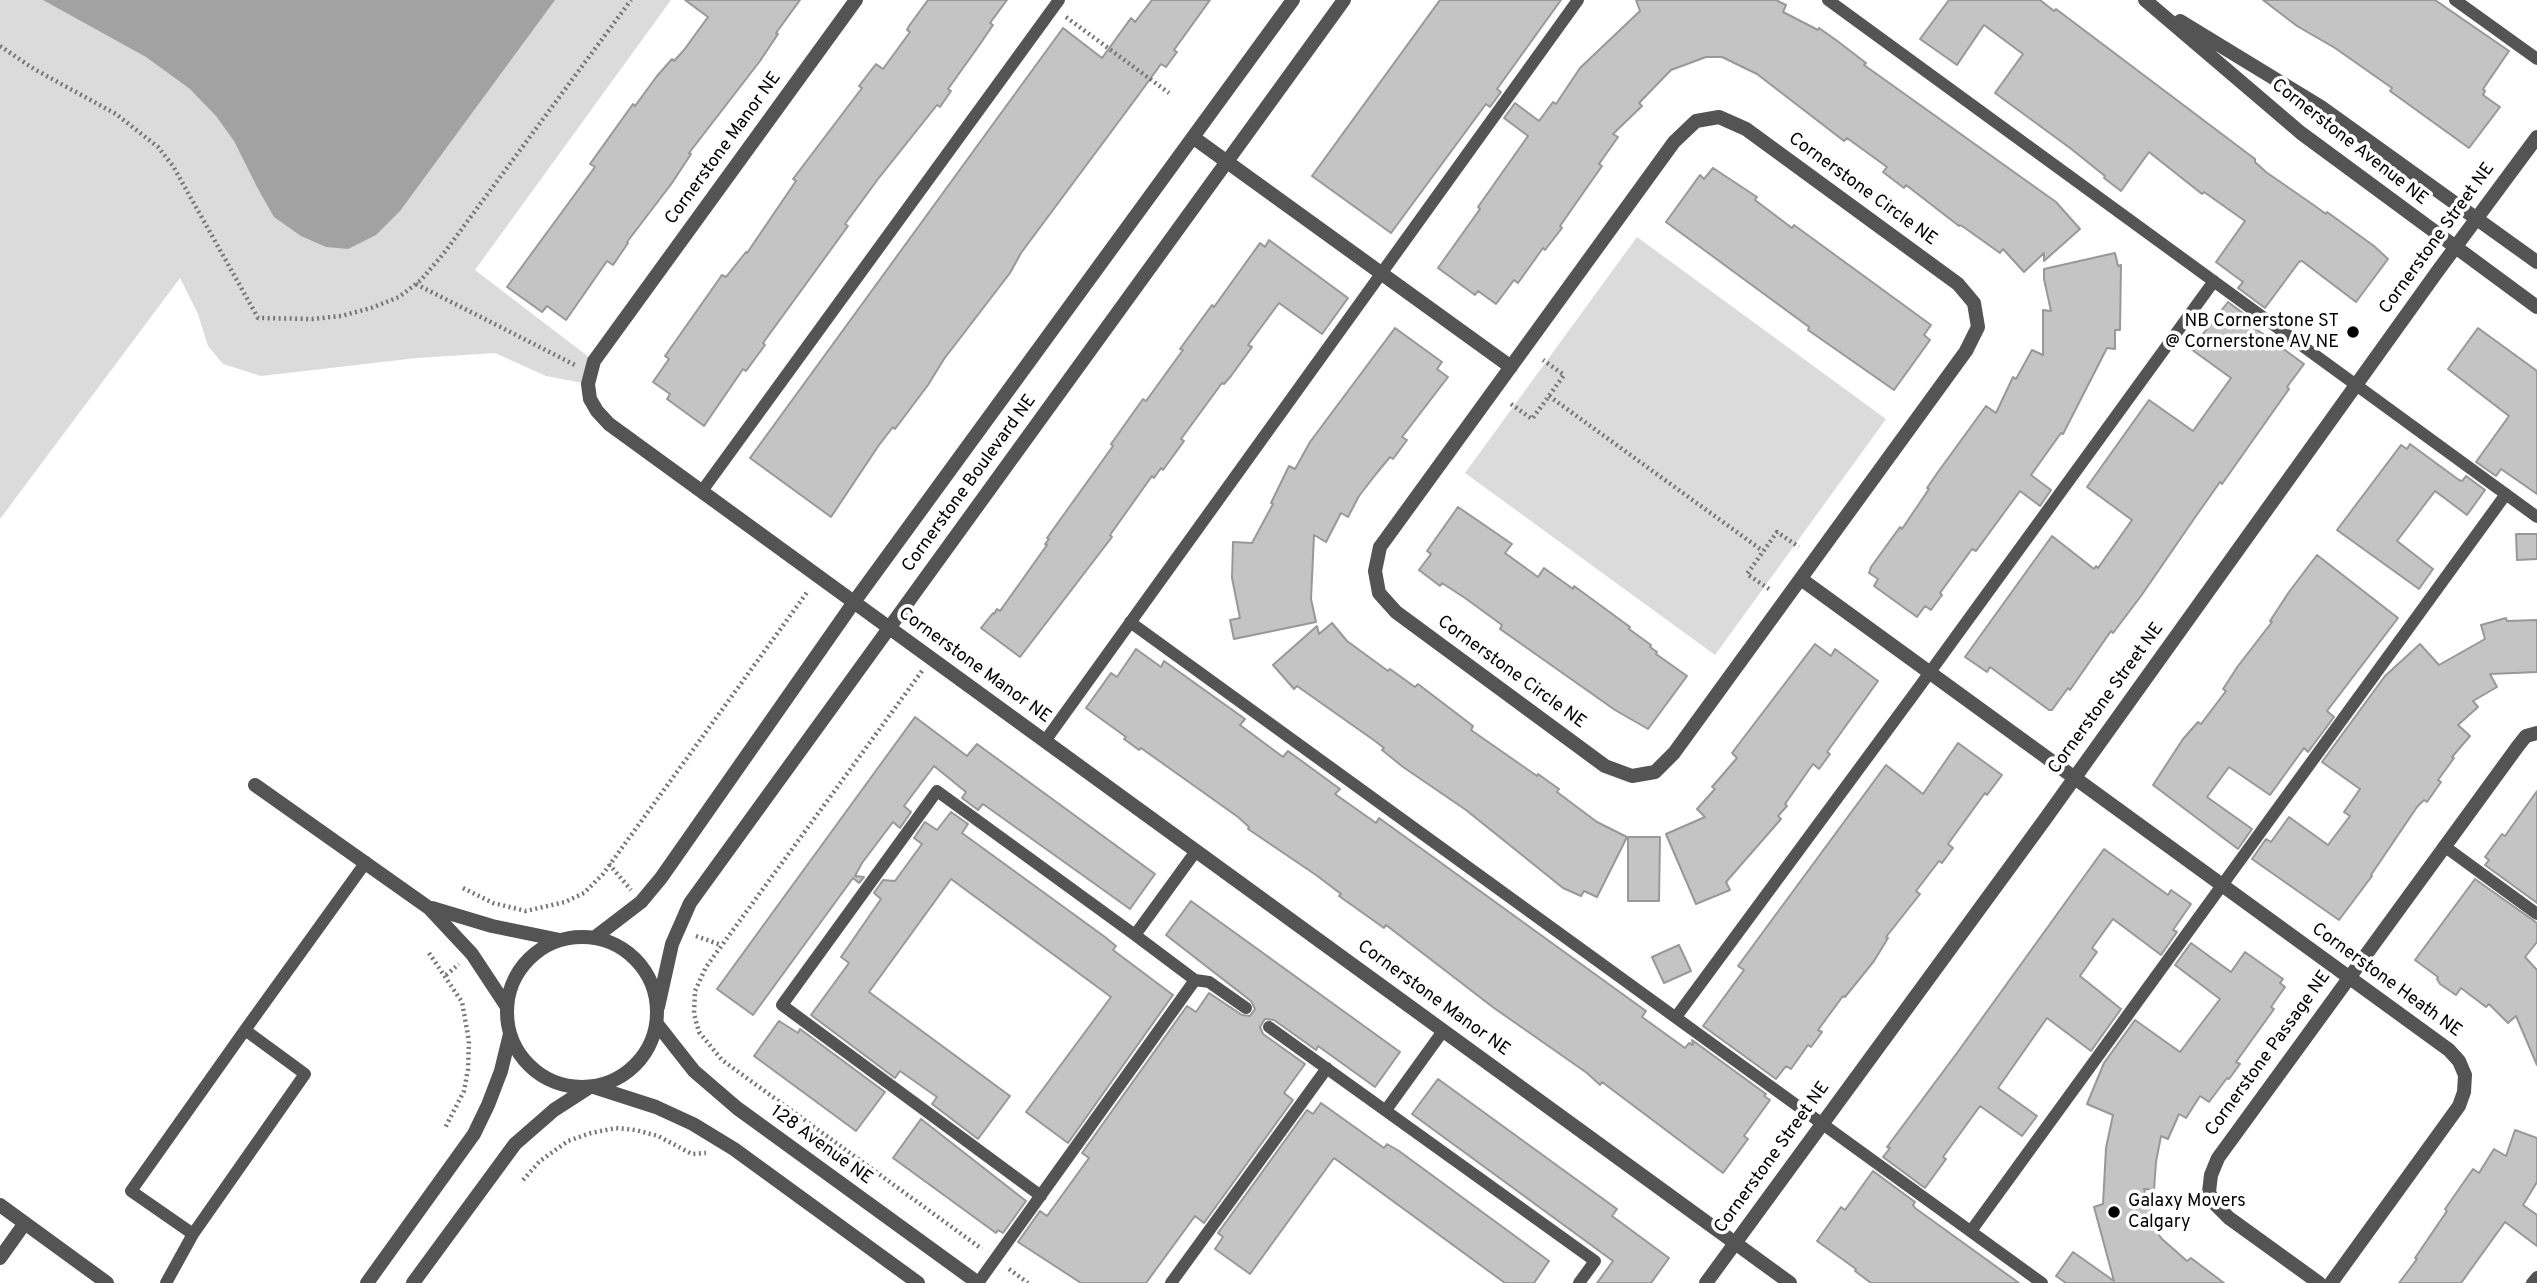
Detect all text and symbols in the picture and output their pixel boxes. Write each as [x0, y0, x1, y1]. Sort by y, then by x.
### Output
street label: Cornerstone Manor NE [661, 68, 787, 230]
street label: Cornerstone Avenue NE [2266, 75, 2432, 211]
street label: Cornerstone Circle NE [1783, 129, 1941, 251]
street label: Cornerstone Street NE [2376, 159, 2500, 319]
place label: NB Cornerstone ST @ Cornerstone AV NE [2165, 311, 2339, 354]
marker: NB Cornerstone ST @ Cornerstone AV NE [2345, 324, 2361, 340]
street label: Cornerstone Boulevard NE [898, 391, 1042, 577]
street label: Cornerstone Manor NE [893, 603, 1055, 729]
street label: Cornerstone Circle NE [1432, 612, 1590, 734]
street label: Cornerstone Street NE [2045, 619, 2169, 779]
street label: Cornerstone Heath NE [2307, 919, 2465, 1043]
street label: Cornerstone Manor NE [1352, 936, 1514, 1062]
street label: Cornerstone Passage NE [2202, 967, 2336, 1141]
street label: Cornerstone Street NE [1711, 1078, 1835, 1238]
street label: 128 Avenue NE [766, 1102, 876, 1190]
place label: Galaxy Movers Calgary [2128, 1191, 2246, 1234]
marker: Galaxy Movers Calgary [2106, 1204, 2122, 1220]

